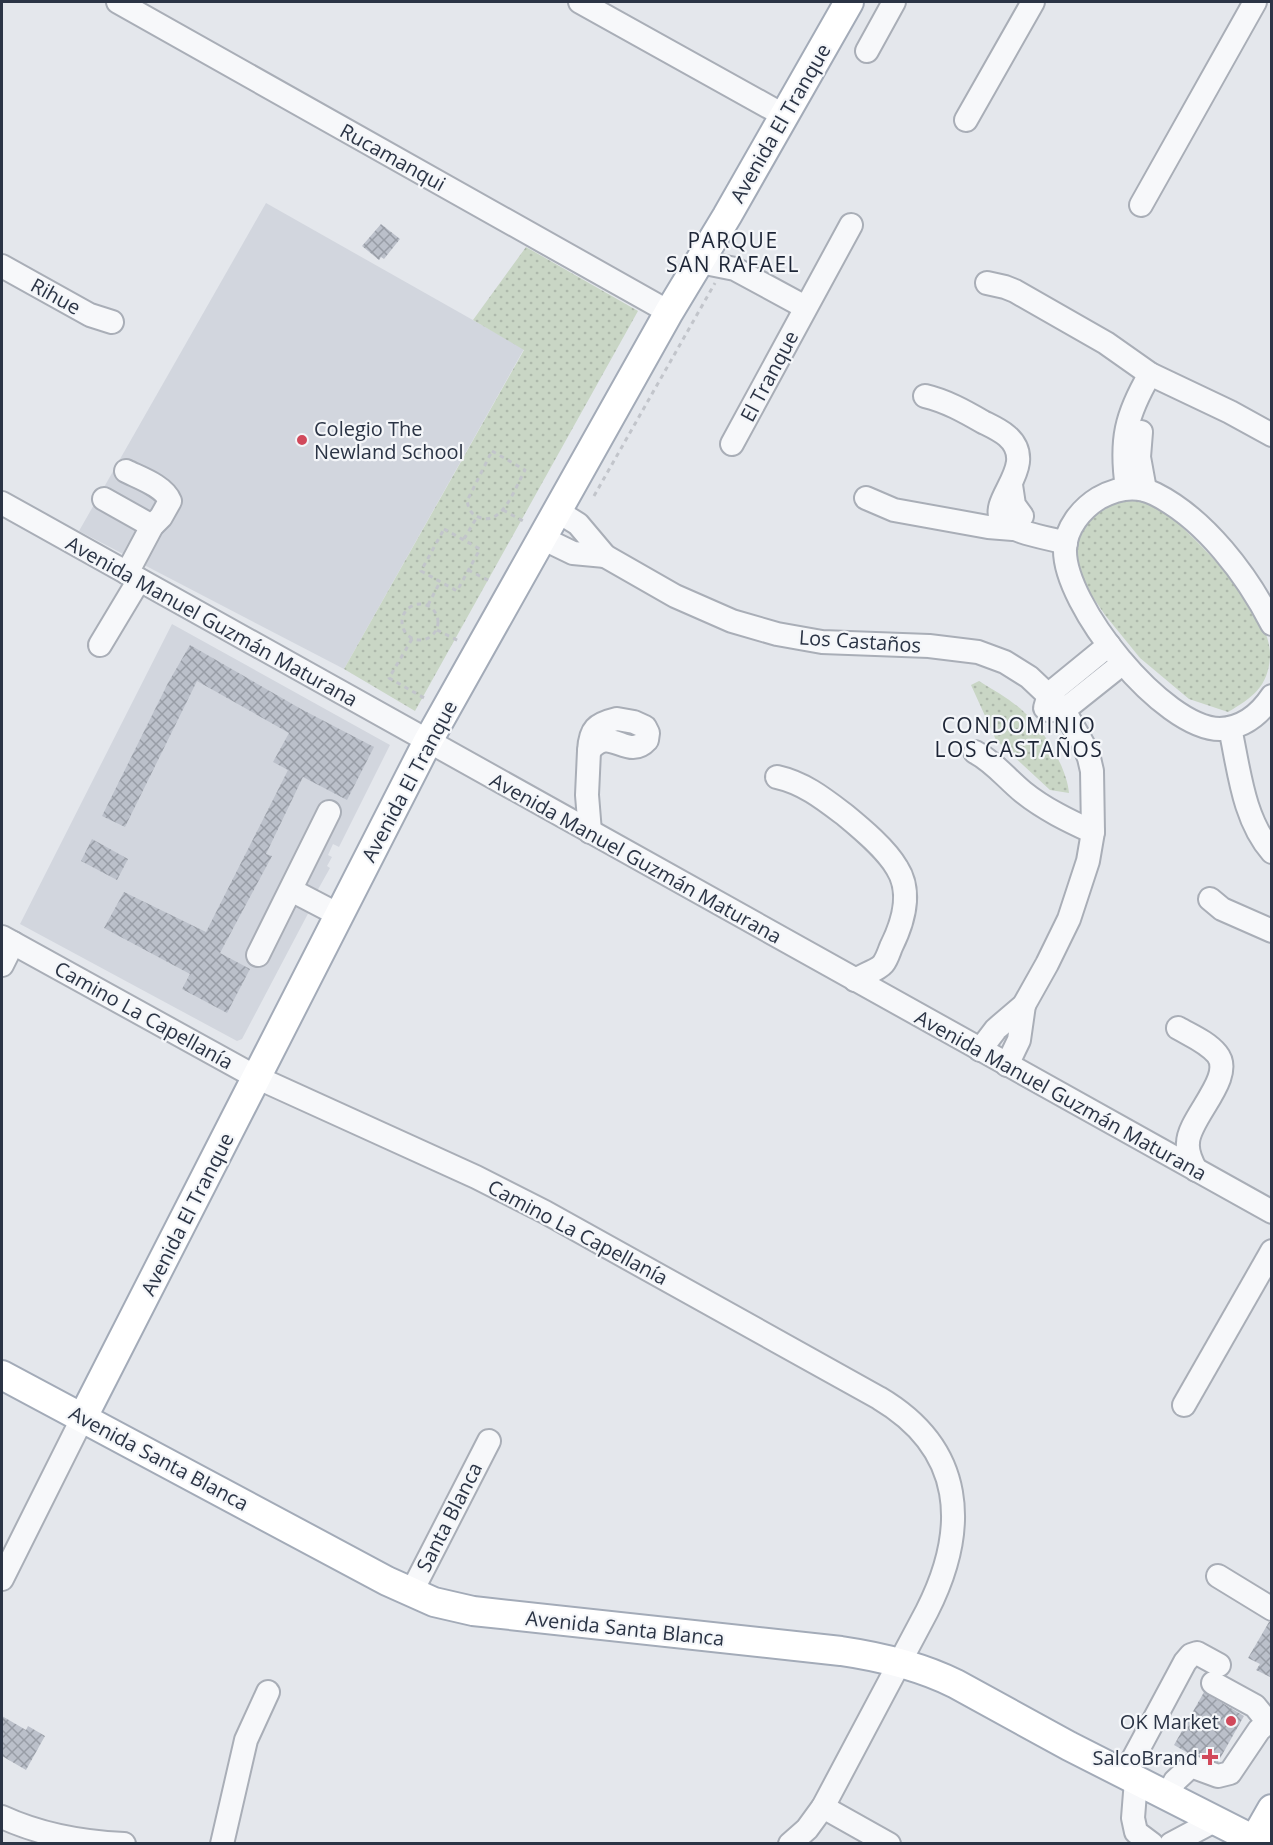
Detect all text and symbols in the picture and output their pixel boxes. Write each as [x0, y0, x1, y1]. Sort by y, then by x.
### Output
street label: Avenida El Tranque [723, 39, 837, 207]
street label: Rucamanqui [335, 117, 451, 197]
district label: PARQUE SAN RAFAEL [666, 226, 800, 278]
street label: Rihue [26, 271, 86, 321]
street label: El Tranque [734, 326, 804, 426]
place label: Colegio The Newland School [314, 415, 464, 465]
marker: Colegio The Newland School [295, 433, 309, 447]
street label: Avenida Manuel Guzmán Maturana [61, 529, 363, 713]
street label: Los Castaños [798, 623, 922, 659]
street label: Avenida El Tranque [355, 695, 463, 867]
district label: CONDOMINIO LOS CASTAÑOS [935, 711, 1103, 763]
street label: Avenida Manuel Guzmán Maturana [485, 766, 787, 950]
street label: Camino La Capellanía [50, 955, 238, 1075]
street label: Avenida Manuel Guzmán Maturana [910, 1003, 1212, 1187]
street label: Avenida El Tranque [134, 1128, 240, 1300]
street label: Camino La Capellanía [483, 1173, 673, 1291]
street label: Avenida Santa Blanca [65, 1399, 253, 1517]
street label: Santa Blanca [410, 1457, 488, 1577]
street label: Avenida Santa Blanca [524, 1604, 726, 1652]
place label: OK Market [1120, 1708, 1219, 1735]
marker: OK Market [1224, 1714, 1238, 1728]
place label: SalcoBrand [1093, 1744, 1198, 1771]
marker: SalcoBrand [1203, 1750, 1217, 1764]

